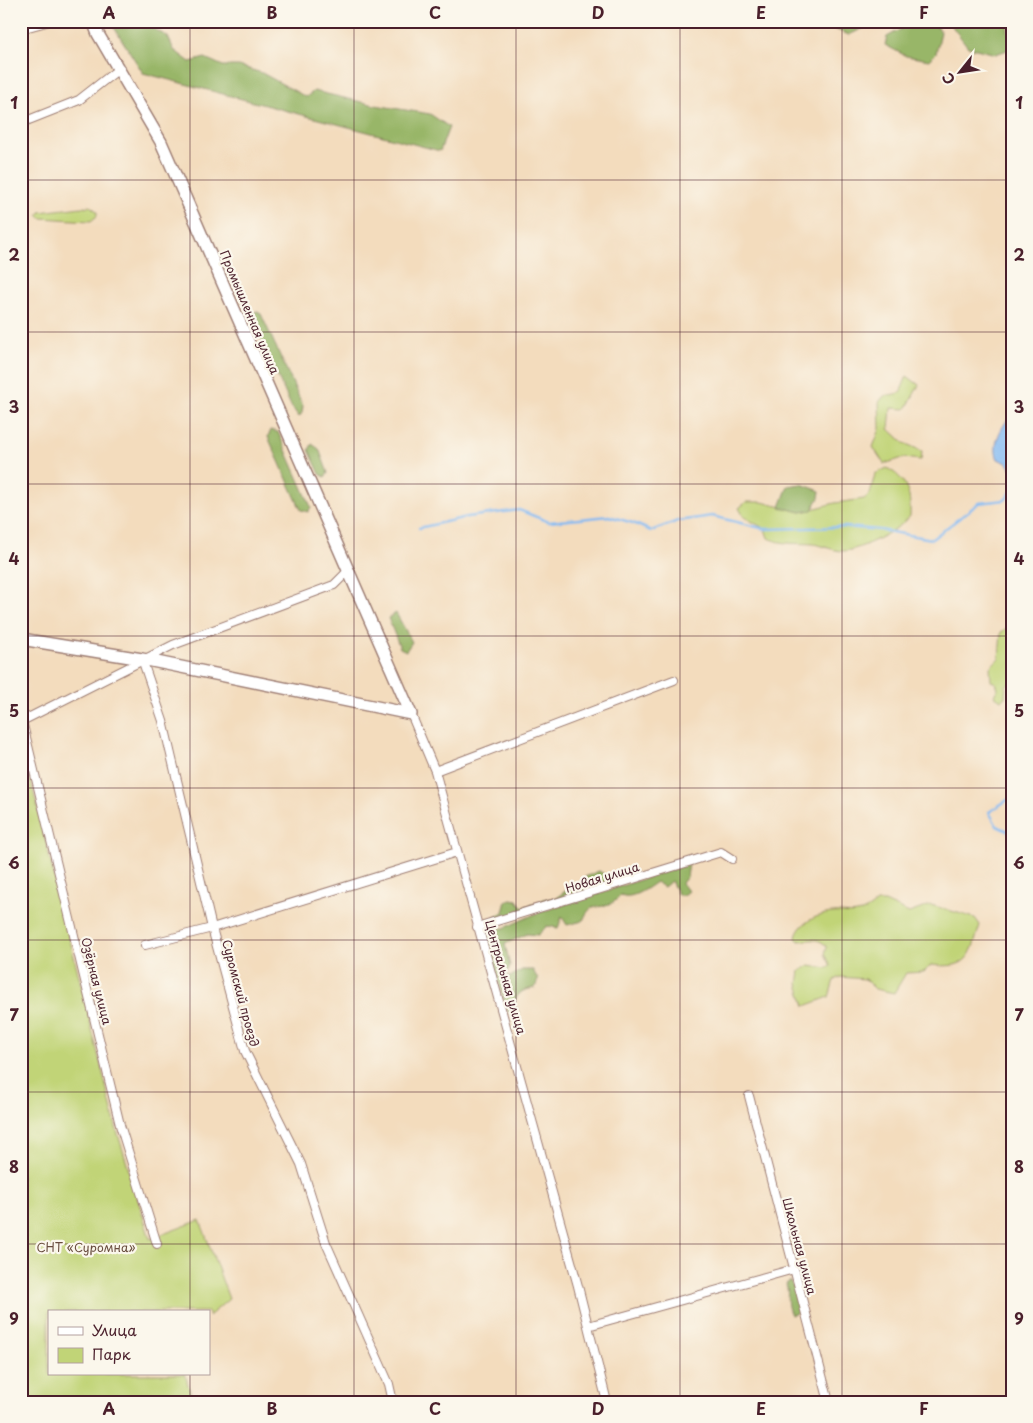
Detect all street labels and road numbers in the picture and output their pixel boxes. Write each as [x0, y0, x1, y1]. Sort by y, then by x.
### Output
street label: Промышленная улица [216, 247, 284, 377]
street label: Новая улица [563, 857, 642, 897]
street label: Центральная улица [481, 918, 531, 1037]
street label: Озёрная улица [77, 935, 117, 1027]
street label: Суромский проезд [218, 937, 264, 1049]
street label: Школьная улица [778, 1196, 822, 1297]

